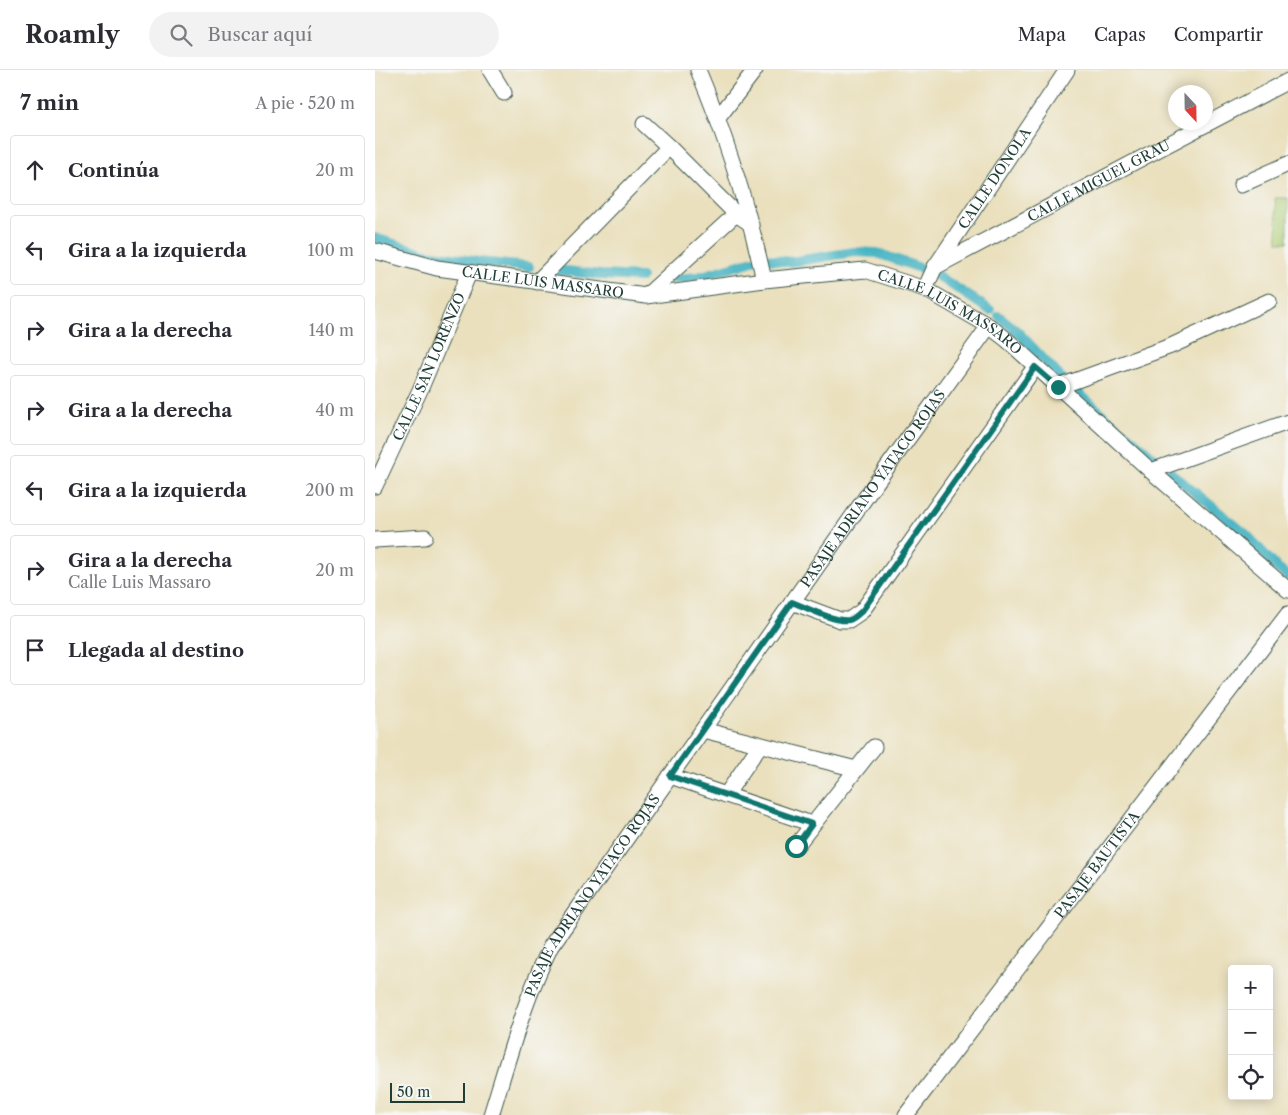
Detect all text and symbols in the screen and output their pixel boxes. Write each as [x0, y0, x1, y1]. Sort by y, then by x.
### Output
search box [149, 12, 499, 57]
text: Roamly [25, 20, 119, 49]
icon: search [167, 21, 195, 49]
text: Buscar aquí [207, 23, 312, 46]
text: Mapa [1018, 24, 1066, 46]
text: Capas [1094, 24, 1146, 46]
text: Compartir [1174, 24, 1263, 46]
north arrow [1168, 85, 1213, 130]
text: 7 min [20, 90, 79, 115]
text: A pie · 520 m [256, 93, 355, 113]
street label: CALLE DONOLA [954, 124, 1035, 232]
street label: CALLE MIGUEL GRAU [1024, 136, 1173, 226]
icon: ahead [21, 156, 49, 184]
text: Continúa [68, 159, 159, 182]
text: 20 m [315, 160, 354, 180]
icon: left [21, 236, 49, 264]
text: Gira a la izquierda [68, 239, 247, 262]
text: 100 m [308, 240, 354, 260]
street label: CALLE LUIS MASSARO [461, 262, 625, 302]
street label: CALLE LUIS MASSARO [875, 266, 1026, 358]
street label: CALLE SAN LORENZO [389, 290, 469, 444]
icon: right [21, 316, 49, 344]
text: Gira a la derecha [68, 319, 232, 342]
text: 140 m [309, 320, 354, 340]
route end [1047, 376, 1070, 399]
street label: PASAJE ADRIANO YATACO ROJAS [797, 386, 949, 591]
icon: right [21, 396, 49, 424]
text: Gira a la derecha [68, 399, 232, 422]
text: 40 m [315, 400, 354, 420]
icon: left [21, 476, 49, 504]
text: Gira a la izquierda [68, 479, 247, 502]
text: 200 m [305, 480, 354, 500]
text: Gira a la derecha [68, 549, 232, 572]
icon: right [21, 556, 49, 584]
text: 20 m [315, 560, 354, 580]
text: Calle Luis Massaro [68, 572, 211, 592]
icon: arrive [21, 636, 49, 664]
text: Llegada al destino [68, 639, 244, 662]
street label: PASAJE ADRIANO YATACO ROJAS [521, 791, 664, 999]
street label: PASAJE BAUTISTA [1050, 807, 1144, 922]
route start [785, 835, 808, 858]
map controls [1228, 965, 1273, 1100]
button: + [1228, 965, 1273, 1010]
button: − [1228, 1010, 1273, 1055]
button: locate [1228, 1055, 1273, 1100]
scale bar [390, 1080, 465, 1103]
text: 50 m [397, 1083, 430, 1101]

